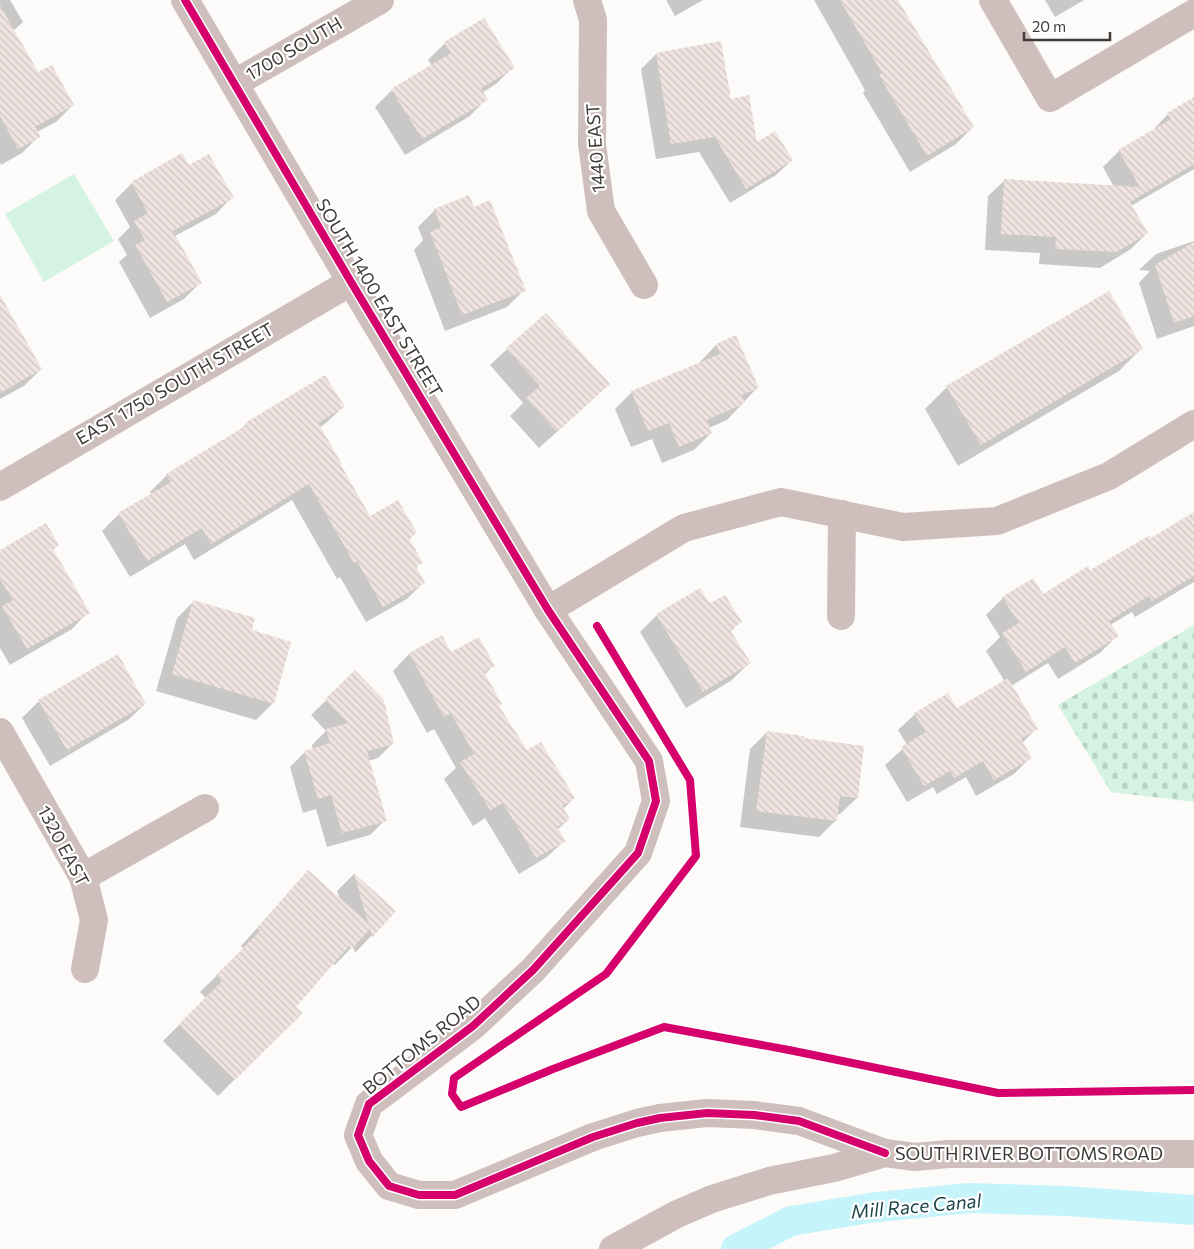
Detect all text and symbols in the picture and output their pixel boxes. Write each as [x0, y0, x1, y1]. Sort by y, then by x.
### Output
scale bar [1024, 10, 1110, 42]
street label: 1700 SOUTH [241, 12, 346, 85]
text: 20 m [1032, 17, 1066, 35]
street label: 1440 EAST [581, 103, 609, 193]
street label: SOUTH 1400 EAST STREET [312, 194, 448, 401]
street label: EAST 1750 SOUTH STREET [72, 317, 277, 449]
street label: 1320 EAST [34, 802, 94, 890]
street label: BOTTOMS ROAD [358, 990, 485, 1099]
street label: SOUTH RIVER BOTTOMS ROAD [895, 1142, 1163, 1164]
water label: Mill Race Canal [850, 1188, 983, 1223]

